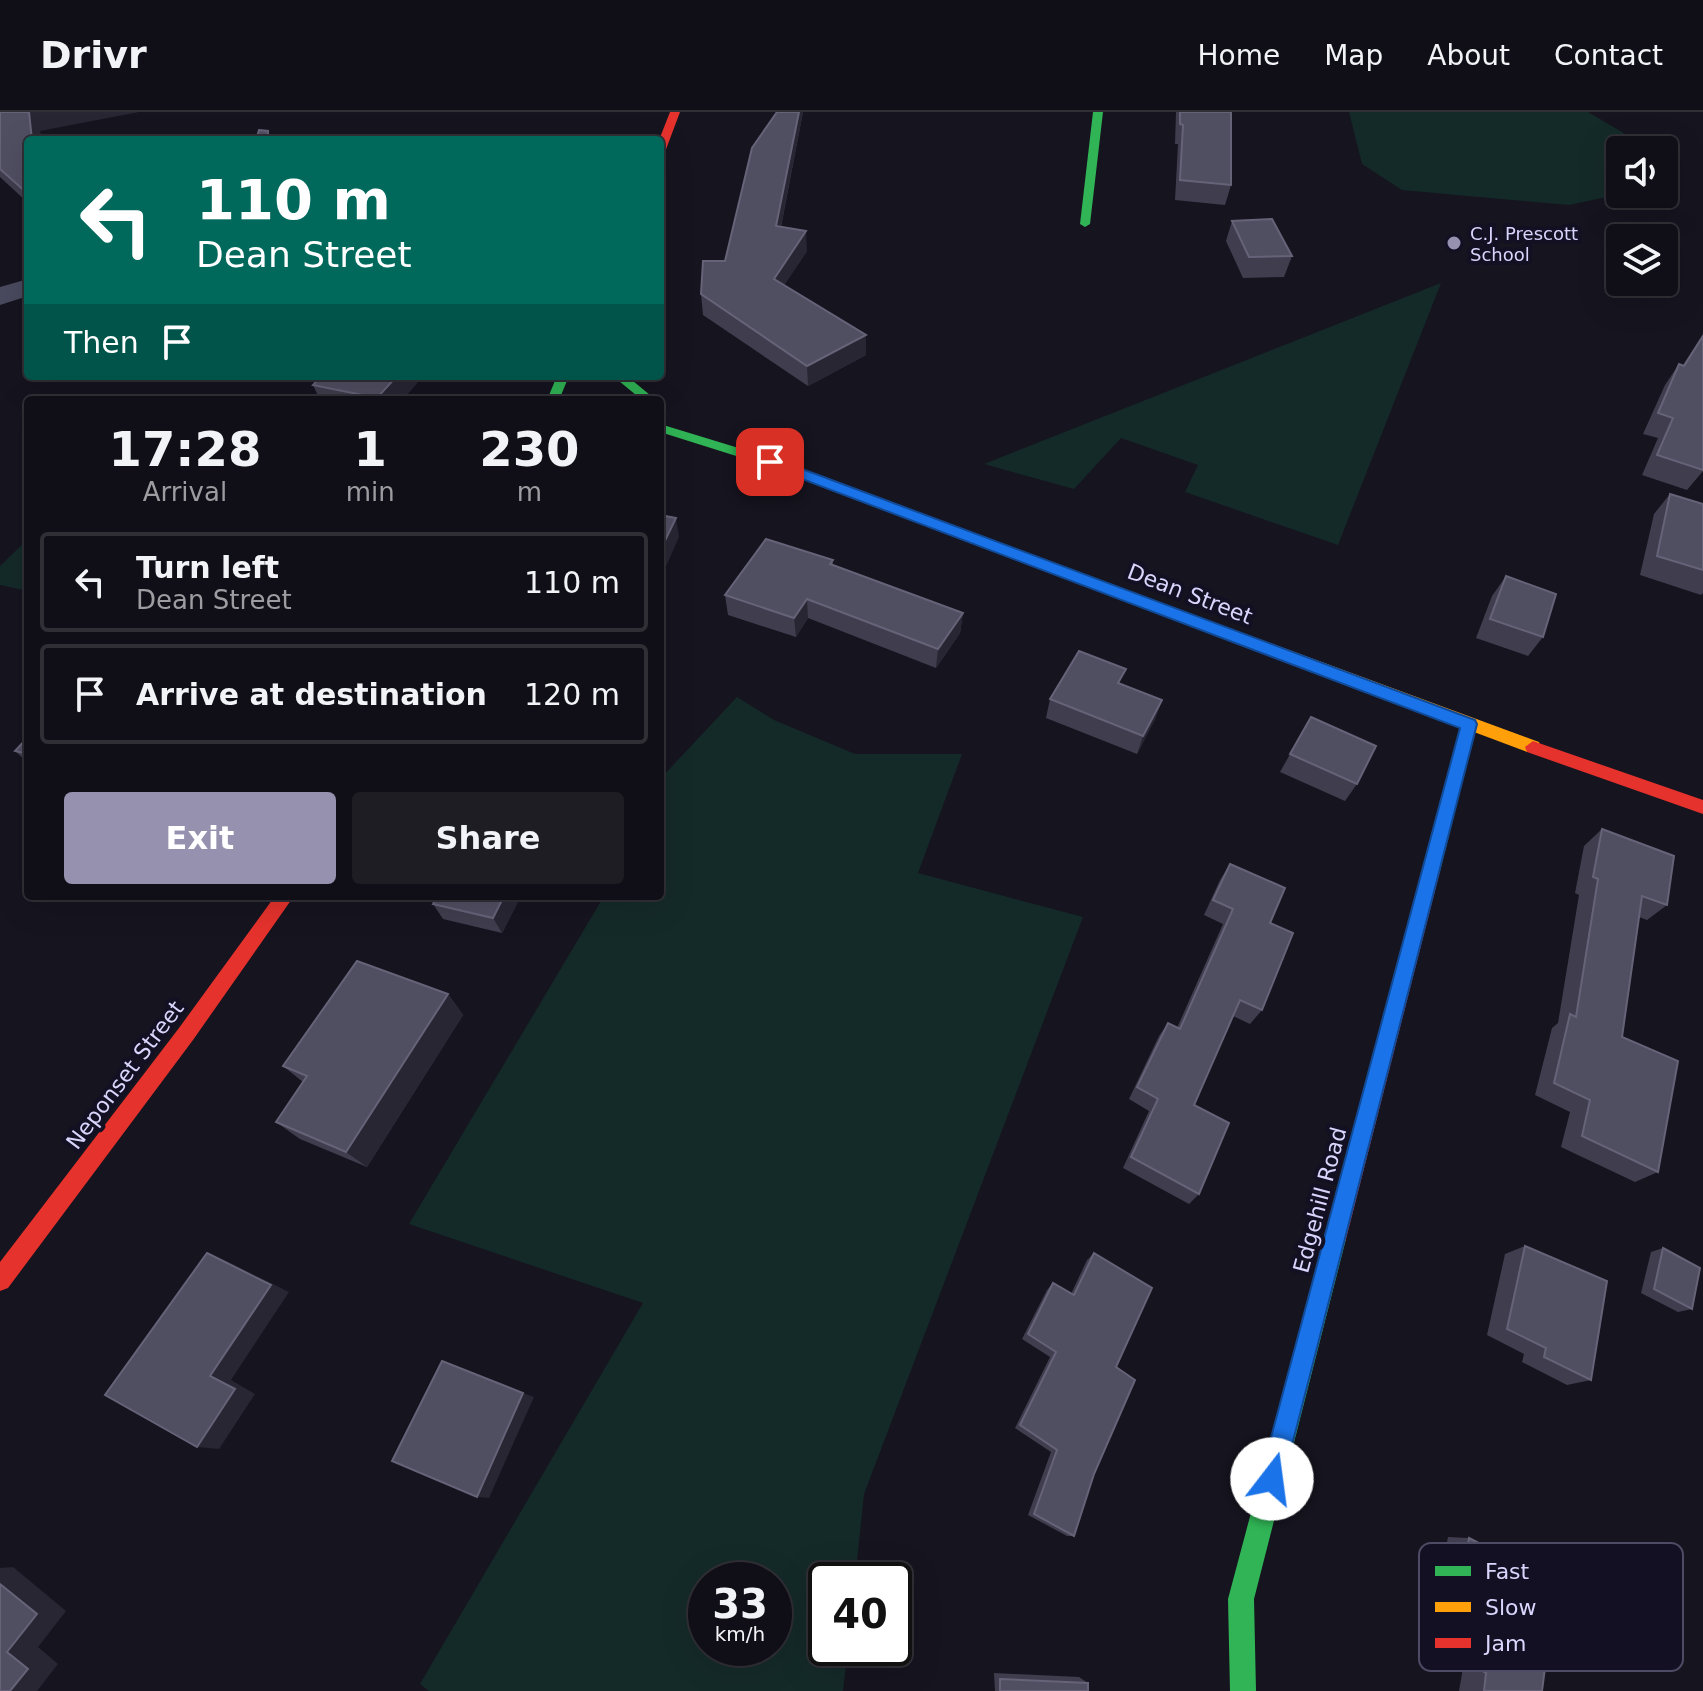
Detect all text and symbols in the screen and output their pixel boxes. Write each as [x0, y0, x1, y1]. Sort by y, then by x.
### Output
text: Drivr [40, 33, 147, 77]
text: Home [1197, 39, 1280, 72]
text: Map [1324, 39, 1383, 72]
text: About [1427, 39, 1510, 72]
text: Contact [1554, 39, 1663, 72]
map controls [1606, 136, 1678, 296]
button: sound [1606, 136, 1678, 208]
text: 110 m [196, 167, 391, 232]
icon: left [64, 168, 168, 272]
place label: C.J. Prescott School [1470, 223, 1578, 265]
button: layers [1606, 224, 1678, 296]
text: Dean Street [196, 234, 412, 275]
marker: C.J. Prescott School [1445, 234, 1463, 252]
icon: arrive [155, 320, 199, 364]
text: Then [64, 325, 139, 360]
text: 17:28 [108, 421, 261, 477]
text: 1 [354, 421, 387, 477]
text: 230 [479, 421, 579, 477]
pin [736, 428, 804, 496]
icon: arrive [748, 440, 792, 484]
text: Arrival [143, 477, 227, 507]
text: min [346, 477, 395, 507]
text: m [517, 477, 542, 507]
text: Turn left [136, 550, 279, 585]
street label: Dean Street [1124, 559, 1256, 629]
icon: left [68, 560, 112, 604]
text: 110 m [524, 565, 620, 600]
text: Dean Street [136, 585, 292, 615]
icon: arrive [68, 672, 112, 716]
text: Arrive at destination [136, 677, 487, 712]
text: 120 m [524, 677, 620, 712]
button: Exit [64, 792, 336, 884]
button: Share [352, 792, 624, 884]
street label: Neponset Street [61, 996, 189, 1154]
street label: Edgehill Road [1289, 1124, 1351, 1276]
position arrow [1230, 1437, 1314, 1521]
legend [1419, 1543, 1683, 1671]
text: Fast [1485, 1559, 1530, 1584]
speed limit sign: 40 [808, 1562, 912, 1666]
text: 33 [712, 1581, 768, 1627]
text: Slow [1485, 1595, 1537, 1620]
text: km/h [715, 1622, 765, 1646]
text: Jam [1483, 1631, 1526, 1656]

